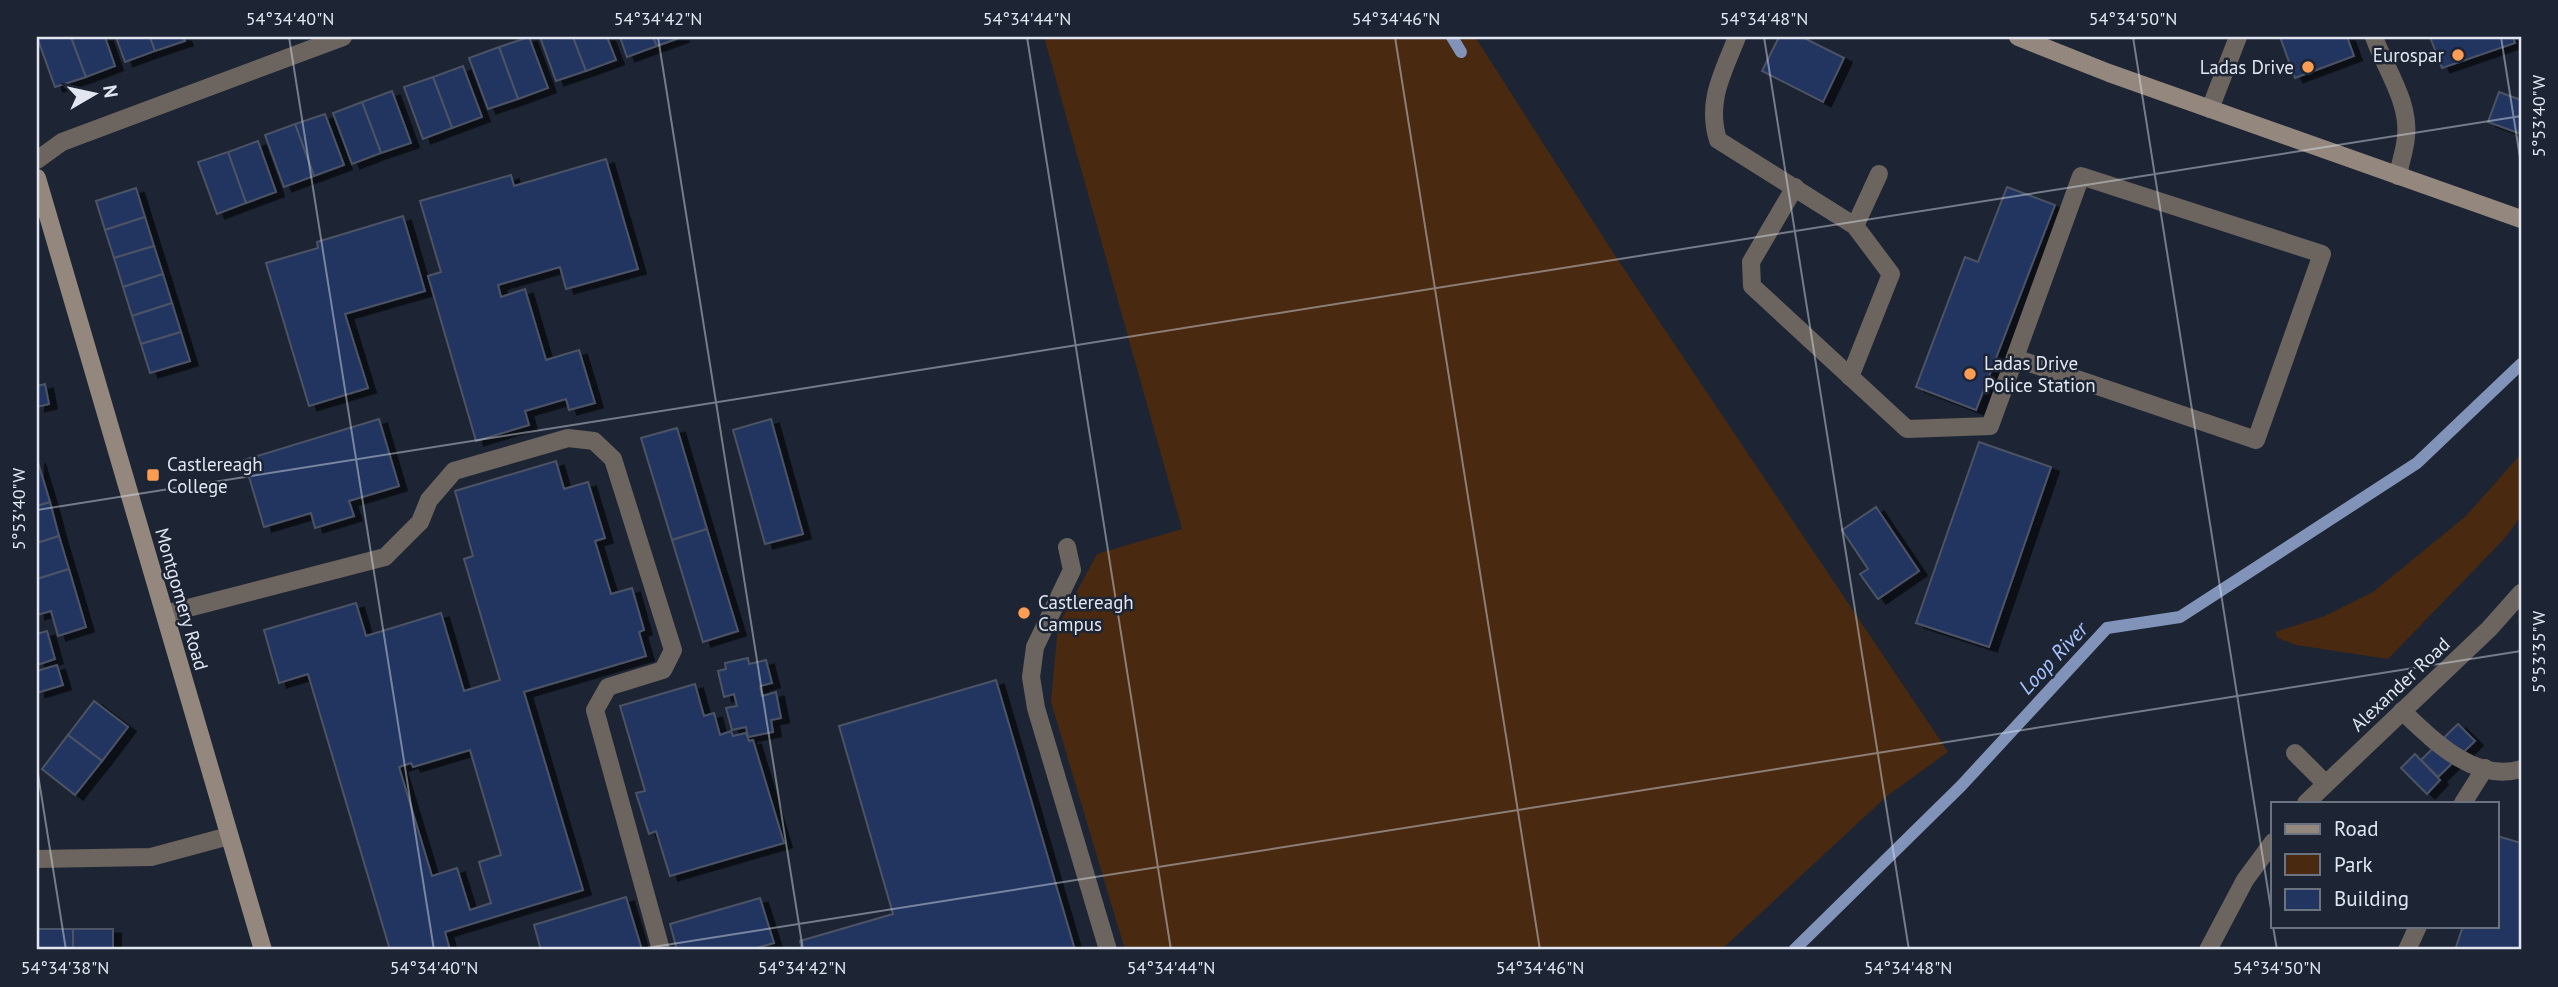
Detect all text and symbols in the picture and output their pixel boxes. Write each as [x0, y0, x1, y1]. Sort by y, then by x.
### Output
text: 54°34'40"N [246, 7, 334, 30]
text: 54°34'42"N [614, 7, 702, 30]
text: 54°34'44"N [983, 7, 1071, 30]
text: 54°34'46"N [1352, 7, 1440, 30]
text: 54°34'48"N [1720, 7, 1808, 30]
text: 54°34'50"N [2089, 7, 2177, 30]
place label: Eurospar [2373, 43, 2445, 67]
marker: Eurospar [2450, 47, 2466, 63]
place label: Ladas Drive [2200, 55, 2294, 79]
marker: Ladas Drive [2300, 59, 2316, 75]
north arrow [60, 60, 130, 130]
text: 5°53'40"W [2527, 75, 2550, 157]
text: N [98, 83, 124, 99]
place label: Ladas Drive Police Station [1984, 351, 2096, 397]
marker: Ladas Drive Police Station [1962, 366, 1978, 382]
place label: Castlereagh College [167, 452, 263, 498]
marker: Castlereagh College [145, 467, 161, 483]
text: 5°53'40"W [7, 468, 30, 550]
street label: Montgomery Road [150, 525, 214, 673]
place label: Castlereagh Campus [1038, 590, 1134, 636]
marker: Castlereagh Campus [1016, 605, 1032, 621]
text: 5°53'35"W [2527, 611, 2550, 693]
water label: Loop River [2013, 615, 2095, 700]
street label: Alexander Road [2345, 632, 2455, 736]
legend [2271, 802, 2498, 928]
text: Road [2334, 815, 2378, 842]
text: Park [2334, 851, 2373, 878]
text: Building [2334, 885, 2409, 912]
text: 54°34'38"N [21, 956, 109, 979]
text: 54°34'40"N [390, 956, 478, 979]
text: 54°34'42"N [758, 956, 846, 979]
text: 54°34'44"N [1127, 956, 1215, 979]
text: 54°34'46"N [1496, 956, 1584, 979]
text: 54°34'48"N [1864, 956, 1952, 979]
text: 54°34'50"N [2233, 956, 2321, 979]

